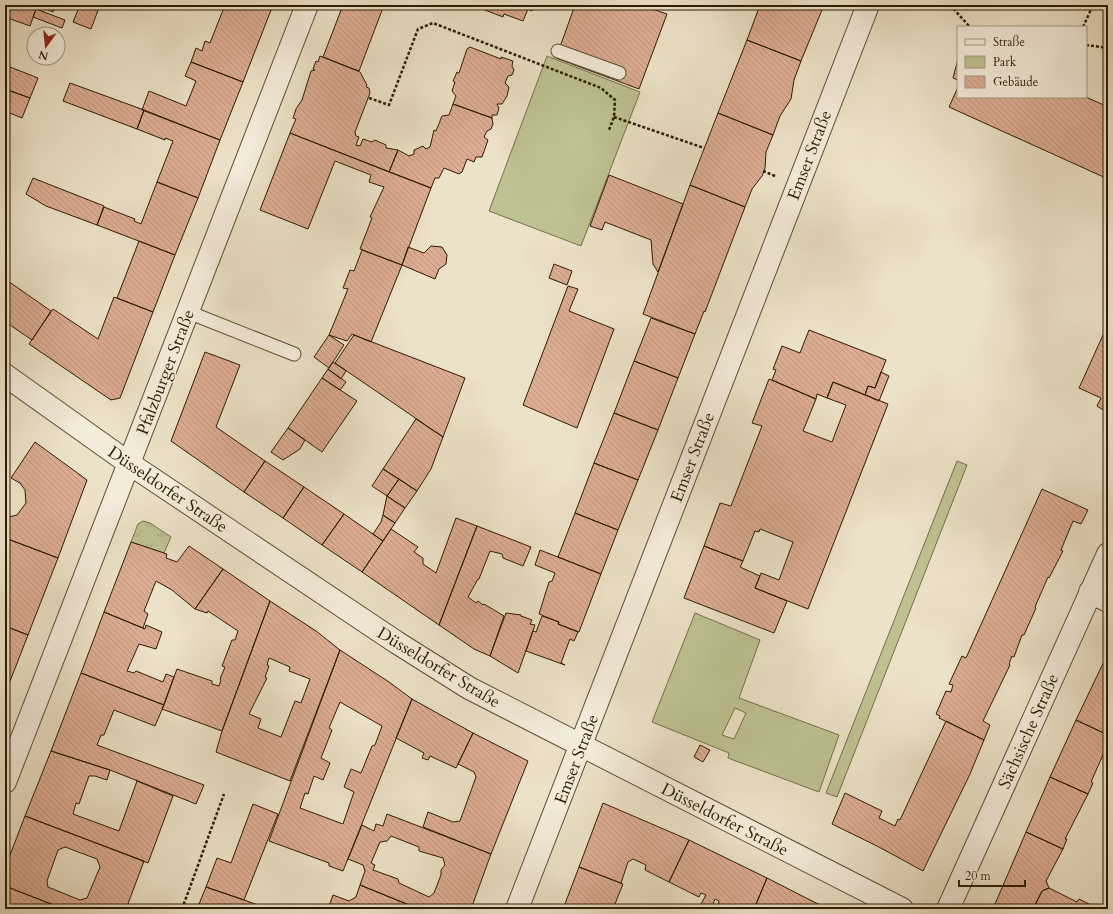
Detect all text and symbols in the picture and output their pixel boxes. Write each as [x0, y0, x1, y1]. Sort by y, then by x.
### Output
north arrow [26, 26, 66, 66]
legend [957, 26, 1087, 98]
text: Straße [993, 34, 1025, 50]
text: N [37, 47, 50, 64]
text: Park [993, 54, 1017, 70]
text: Gebäude [993, 74, 1038, 90]
street label: Emser Straße [782, 107, 837, 203]
street label: Pfalzburger Straße [131, 306, 200, 438]
street label: Emser Straße [665, 409, 720, 505]
street label: Düsseldorfer Straße [103, 441, 232, 538]
street label: Düsseldorfer Straße [373, 622, 505, 713]
street label: Sächsische Straße [993, 670, 1064, 792]
street label: Emser Straße [549, 711, 604, 807]
street label: Düsseldorfer Straße [657, 777, 792, 861]
scale bar [959, 862, 1025, 888]
text: 20 m [965, 868, 992, 884]

